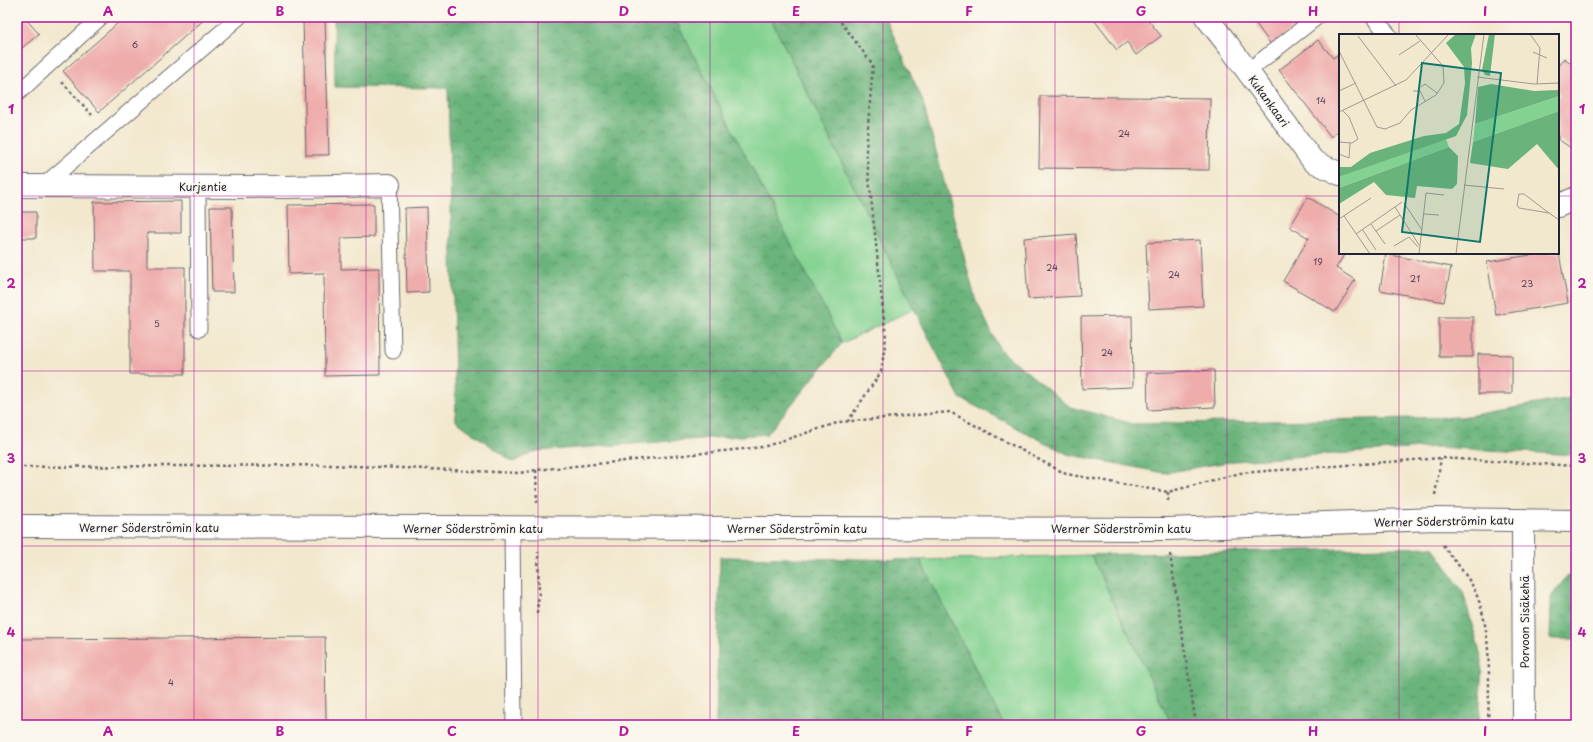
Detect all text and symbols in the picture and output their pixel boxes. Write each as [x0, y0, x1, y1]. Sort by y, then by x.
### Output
text: A [103, 1, 113, 20]
text: B [276, 1, 285, 20]
text: C [447, 1, 457, 20]
text: D [619, 1, 629, 20]
text: E [792, 1, 800, 20]
text: F [965, 1, 973, 20]
text: G [1136, 1, 1146, 20]
text: H [1308, 1, 1318, 20]
text: I [1483, 1, 1487, 20]
inset map [1339, 34, 1559, 254]
house number: 6 [132, 37, 138, 51]
street label: Kukankaari [1244, 72, 1294, 130]
house number: 14 [1316, 93, 1326, 107]
text: 1 [8, 99, 14, 118]
text: 1 [1579, 99, 1585, 118]
house number: 24 [1118, 126, 1130, 140]
street label: Kurjentie [179, 178, 227, 195]
house number: 19 [1313, 254, 1323, 268]
house number: 24 [1046, 260, 1058, 274]
house number: 24 [1168, 267, 1180, 281]
house number: 21 [1410, 271, 1420, 285]
text: 2 [6, 273, 16, 292]
text: 2 [1577, 273, 1587, 292]
house number: 23 [1521, 276, 1533, 290]
house number: 5 [154, 316, 160, 330]
house number: 24 [1101, 345, 1113, 359]
text: 3 [7, 448, 16, 467]
text: 3 [1578, 448, 1587, 467]
street label: Werner Söderströmin katu [1374, 511, 1514, 531]
street label: Werner Söderströmin katu [79, 519, 219, 536]
street label: Werner Söderströmin katu [403, 520, 543, 537]
street label: Werner Söderströmin katu [727, 520, 867, 537]
street label: Werner Söderströmin katu [1051, 520, 1191, 537]
street label: Porvoon Sisäkehä [1516, 575, 1533, 669]
text: 4 [7, 622, 16, 641]
text: 4 [1578, 622, 1587, 641]
house number: 4 [168, 675, 174, 689]
text: A [103, 721, 113, 740]
text: B [276, 721, 285, 740]
text: C [447, 721, 457, 740]
text: D [619, 721, 629, 740]
text: E [792, 721, 800, 740]
text: F [965, 721, 973, 740]
text: G [1136, 721, 1146, 740]
text: H [1308, 721, 1318, 740]
text: I [1483, 721, 1487, 740]

